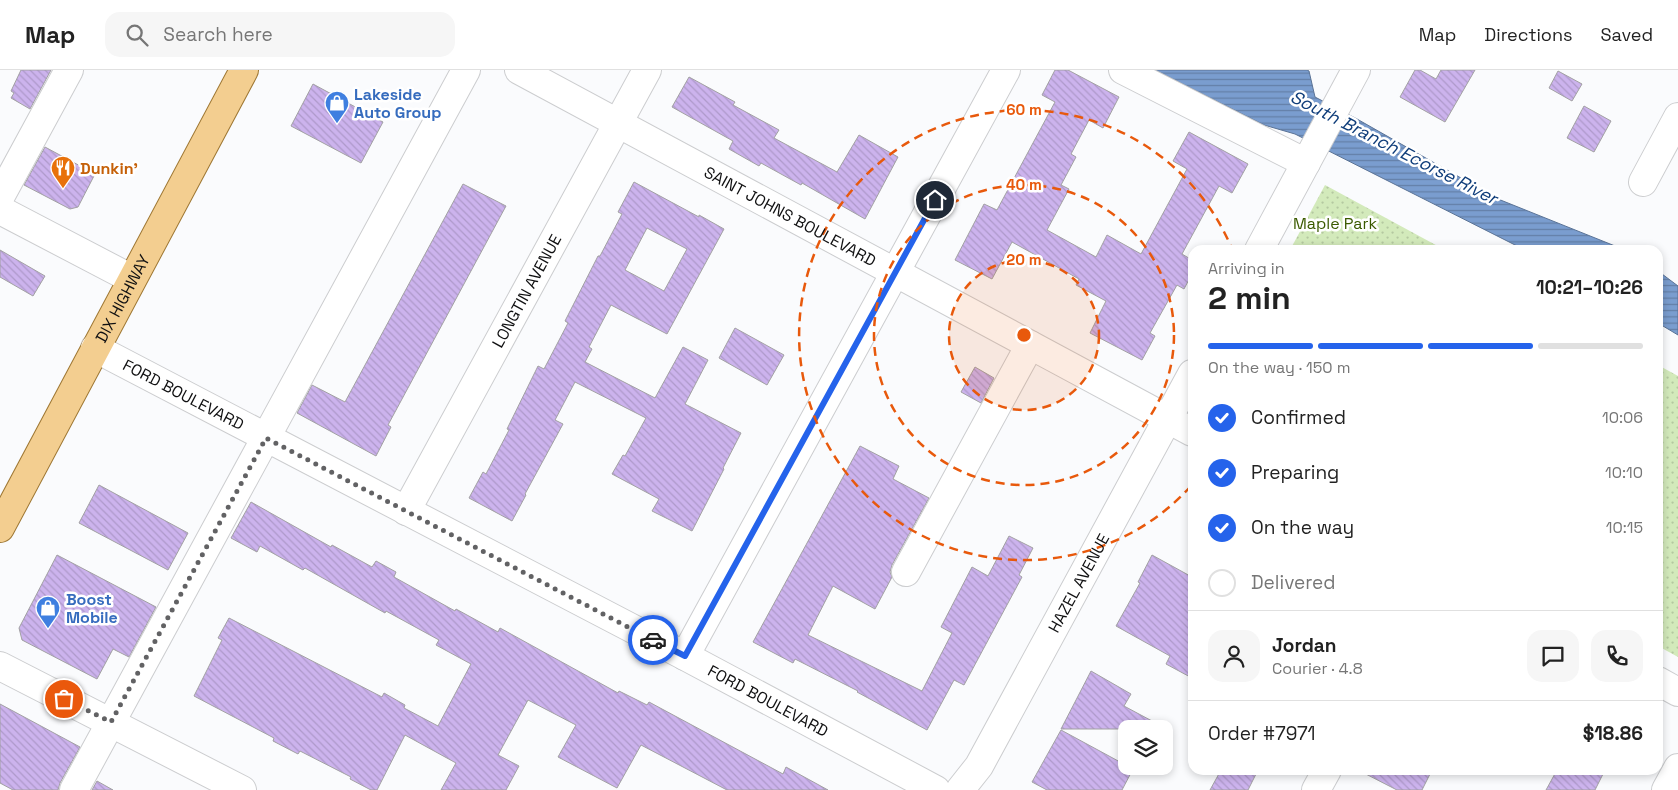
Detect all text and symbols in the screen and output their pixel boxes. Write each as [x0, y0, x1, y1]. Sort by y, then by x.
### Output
search box [105, 12, 455, 57]
text: Map [25, 19, 75, 50]
icon: search [123, 21, 151, 49]
text: Search here [163, 22, 273, 47]
text: Map [1419, 23, 1456, 46]
text: Directions [1484, 23, 1573, 46]
text: Saved [1601, 23, 1653, 46]
place label: Lakeside Auto Group [354, 84, 441, 123]
water label: South Branch Ecorse River [1287, 85, 1503, 210]
shop icon: Lakeside Auto Group [324, 90, 350, 124]
text: 60 m [1006, 100, 1042, 119]
restaurant icon: Dunkin' [50, 155, 76, 189]
place label: Dunkin' [80, 158, 138, 179]
street label: SAINT JOHNS BOULEVARD [701, 161, 880, 271]
text: 40 m [1006, 175, 1042, 194]
pin [914, 179, 956, 221]
icon: home [921, 186, 949, 214]
park label: Maple Park [1293, 213, 1377, 234]
street label: LONGTIN AVENUE [487, 230, 566, 351]
text: 20 m [1006, 250, 1042, 269]
street label: DIX HIGHWAY [90, 251, 154, 346]
text: Arriving in [1208, 258, 1285, 279]
text: 10:21–10:26 [1536, 275, 1643, 300]
text: 2 min [1208, 278, 1291, 318]
centre of rings [1015, 326, 1033, 344]
street label: FORD BOULEVARD [120, 354, 248, 435]
text: On the way · 150 m [1208, 357, 1350, 378]
icon: check [1208, 404, 1236, 432]
text: Confirmed [1251, 405, 1346, 430]
text: 10:06 [1602, 407, 1643, 428]
icon: check [1208, 459, 1236, 487]
text: Preparing [1251, 460, 1339, 485]
text: 10:10 [1605, 462, 1643, 483]
icon: check [1208, 514, 1236, 542]
text: On the way [1251, 515, 1354, 540]
text: 10:15 [1606, 517, 1643, 538]
street label: HAZEL AVENUE [1043, 530, 1114, 636]
text: Delivered [1251, 570, 1336, 595]
place label: Boost Mobile [66, 589, 118, 628]
shop icon: Boost Mobile [35, 595, 61, 629]
courier [628, 615, 678, 665]
icon: car [639, 626, 667, 654]
button: person [1208, 630, 1260, 682]
button: chat [1527, 630, 1579, 682]
button: phone [1591, 630, 1643, 682]
text: Jordan [1272, 633, 1337, 658]
text: Courier · 4.8 [1272, 658, 1363, 679]
street label: FORD BOULEVARD [704, 660, 832, 741]
pin [43, 678, 85, 720]
icon: bag [50, 685, 78, 713]
map controls [1118, 720, 1173, 775]
button: layers [1118, 720, 1173, 775]
text: Order #7971 [1208, 721, 1315, 746]
text: $18.86 [1583, 721, 1643, 746]

